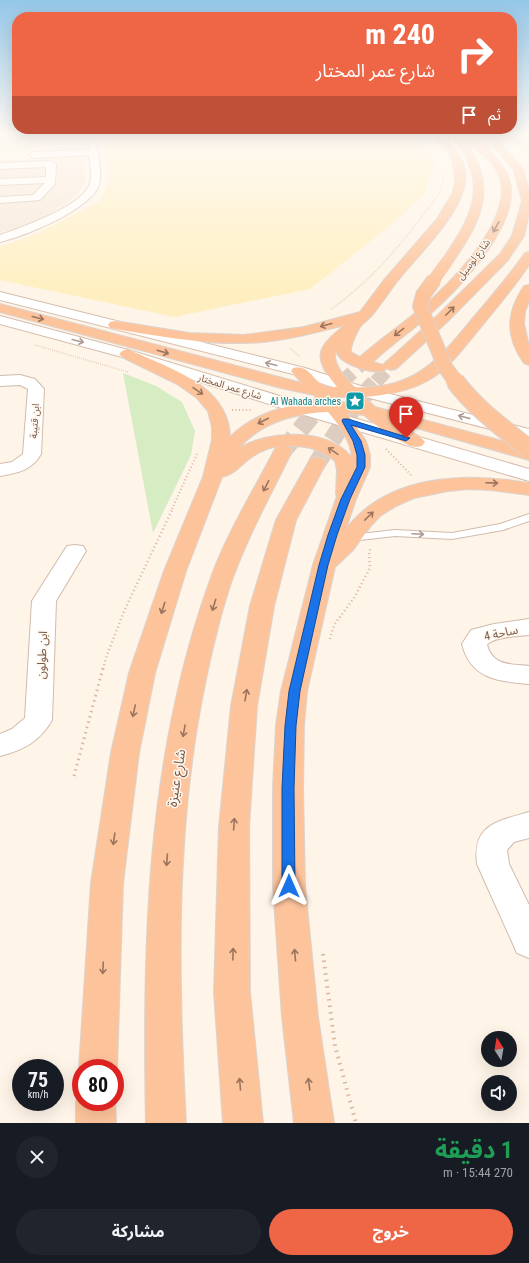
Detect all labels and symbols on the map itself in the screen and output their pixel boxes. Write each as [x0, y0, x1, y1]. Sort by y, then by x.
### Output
one-way arrow [491, 220, 499, 232]
street label: شارع لوسيل [455, 237, 494, 283]
one-way arrow [445, 306, 455, 316]
one-way arrow [31, 314, 44, 322]
one-way arrow [320, 322, 333, 329]
one-way arrow [394, 327, 405, 336]
one-way arrow [71, 338, 84, 346]
one-way arrow [156, 349, 169, 356]
one-way arrow [265, 360, 278, 368]
street label: شارع عمر المختار [195, 371, 263, 403]
one-way arrow [193, 387, 204, 395]
place icon: Al Wahada arches [344, 390, 366, 412]
place label: Al Wahada arches [270, 396, 341, 407]
pin [389, 397, 423, 438]
street label: ابن قتيبة [28, 403, 41, 439]
one-way arrow [458, 413, 471, 420]
one-way arrow [258, 418, 270, 425]
one-way arrow [328, 447, 339, 455]
one-way arrow [262, 480, 269, 492]
one-way arrow [485, 480, 498, 487]
one-way arrow [364, 511, 374, 521]
one-way arrow [411, 531, 424, 538]
one-way arrow [210, 598, 217, 611]
one-way arrow [159, 602, 166, 615]
street label: ساحة 4 [483, 623, 519, 643]
street label: ابن طولون [34, 630, 50, 680]
one-way arrow [242, 689, 250, 702]
one-way arrow [130, 704, 138, 717]
one-way arrow [180, 724, 188, 737]
street label: شارع عنيزة [164, 748, 191, 808]
one-way arrow [231, 818, 238, 831]
one-way arrow [110, 832, 118, 845]
one-way arrow [164, 853, 171, 866]
position arrow [268, 865, 310, 907]
one-way arrow [229, 948, 236, 961]
one-way arrow [291, 949, 298, 962]
one-way arrow [99, 961, 107, 974]
north arrow [481, 1031, 517, 1067]
speed limit sign: 80 [72, 1059, 124, 1111]
one-way arrow [236, 1078, 243, 1091]
one-way arrow [305, 1078, 313, 1091]

